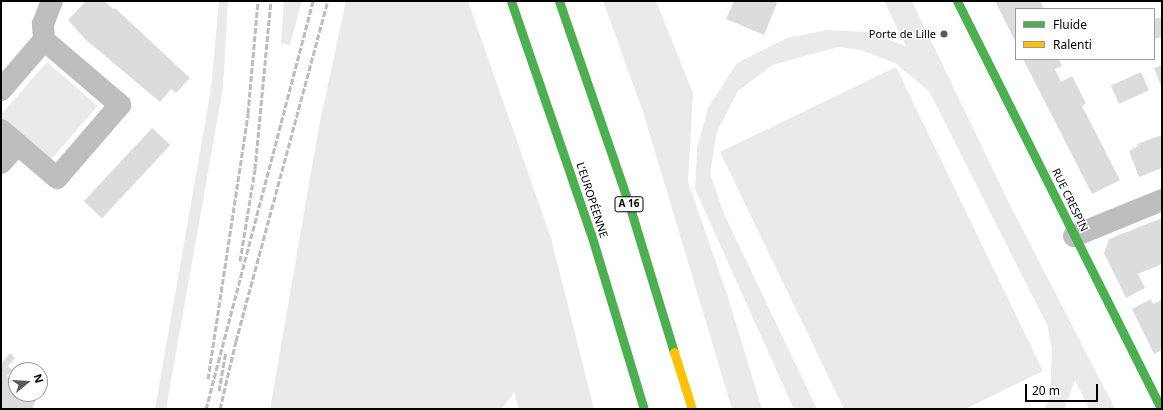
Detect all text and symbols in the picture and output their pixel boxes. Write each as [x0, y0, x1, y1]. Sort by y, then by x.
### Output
legend [1015, 8, 1155, 60]
text: Fluide [1053, 16, 1087, 33]
place label: Porte de Lille [869, 27, 936, 41]
marker: Porte de Lille [939, 29, 949, 39]
text: Ralenti [1053, 36, 1092, 53]
street label: L'EUROPÉENNE [574, 161, 610, 239]
street label: RUE CRESPIN [1049, 166, 1091, 234]
road number: A 16 [614, 196, 644, 212]
north arrow [8, 362, 48, 402]
text: N [30, 372, 47, 385]
scale bar [1027, 376, 1100, 402]
text: 20 m [1032, 382, 1060, 399]

